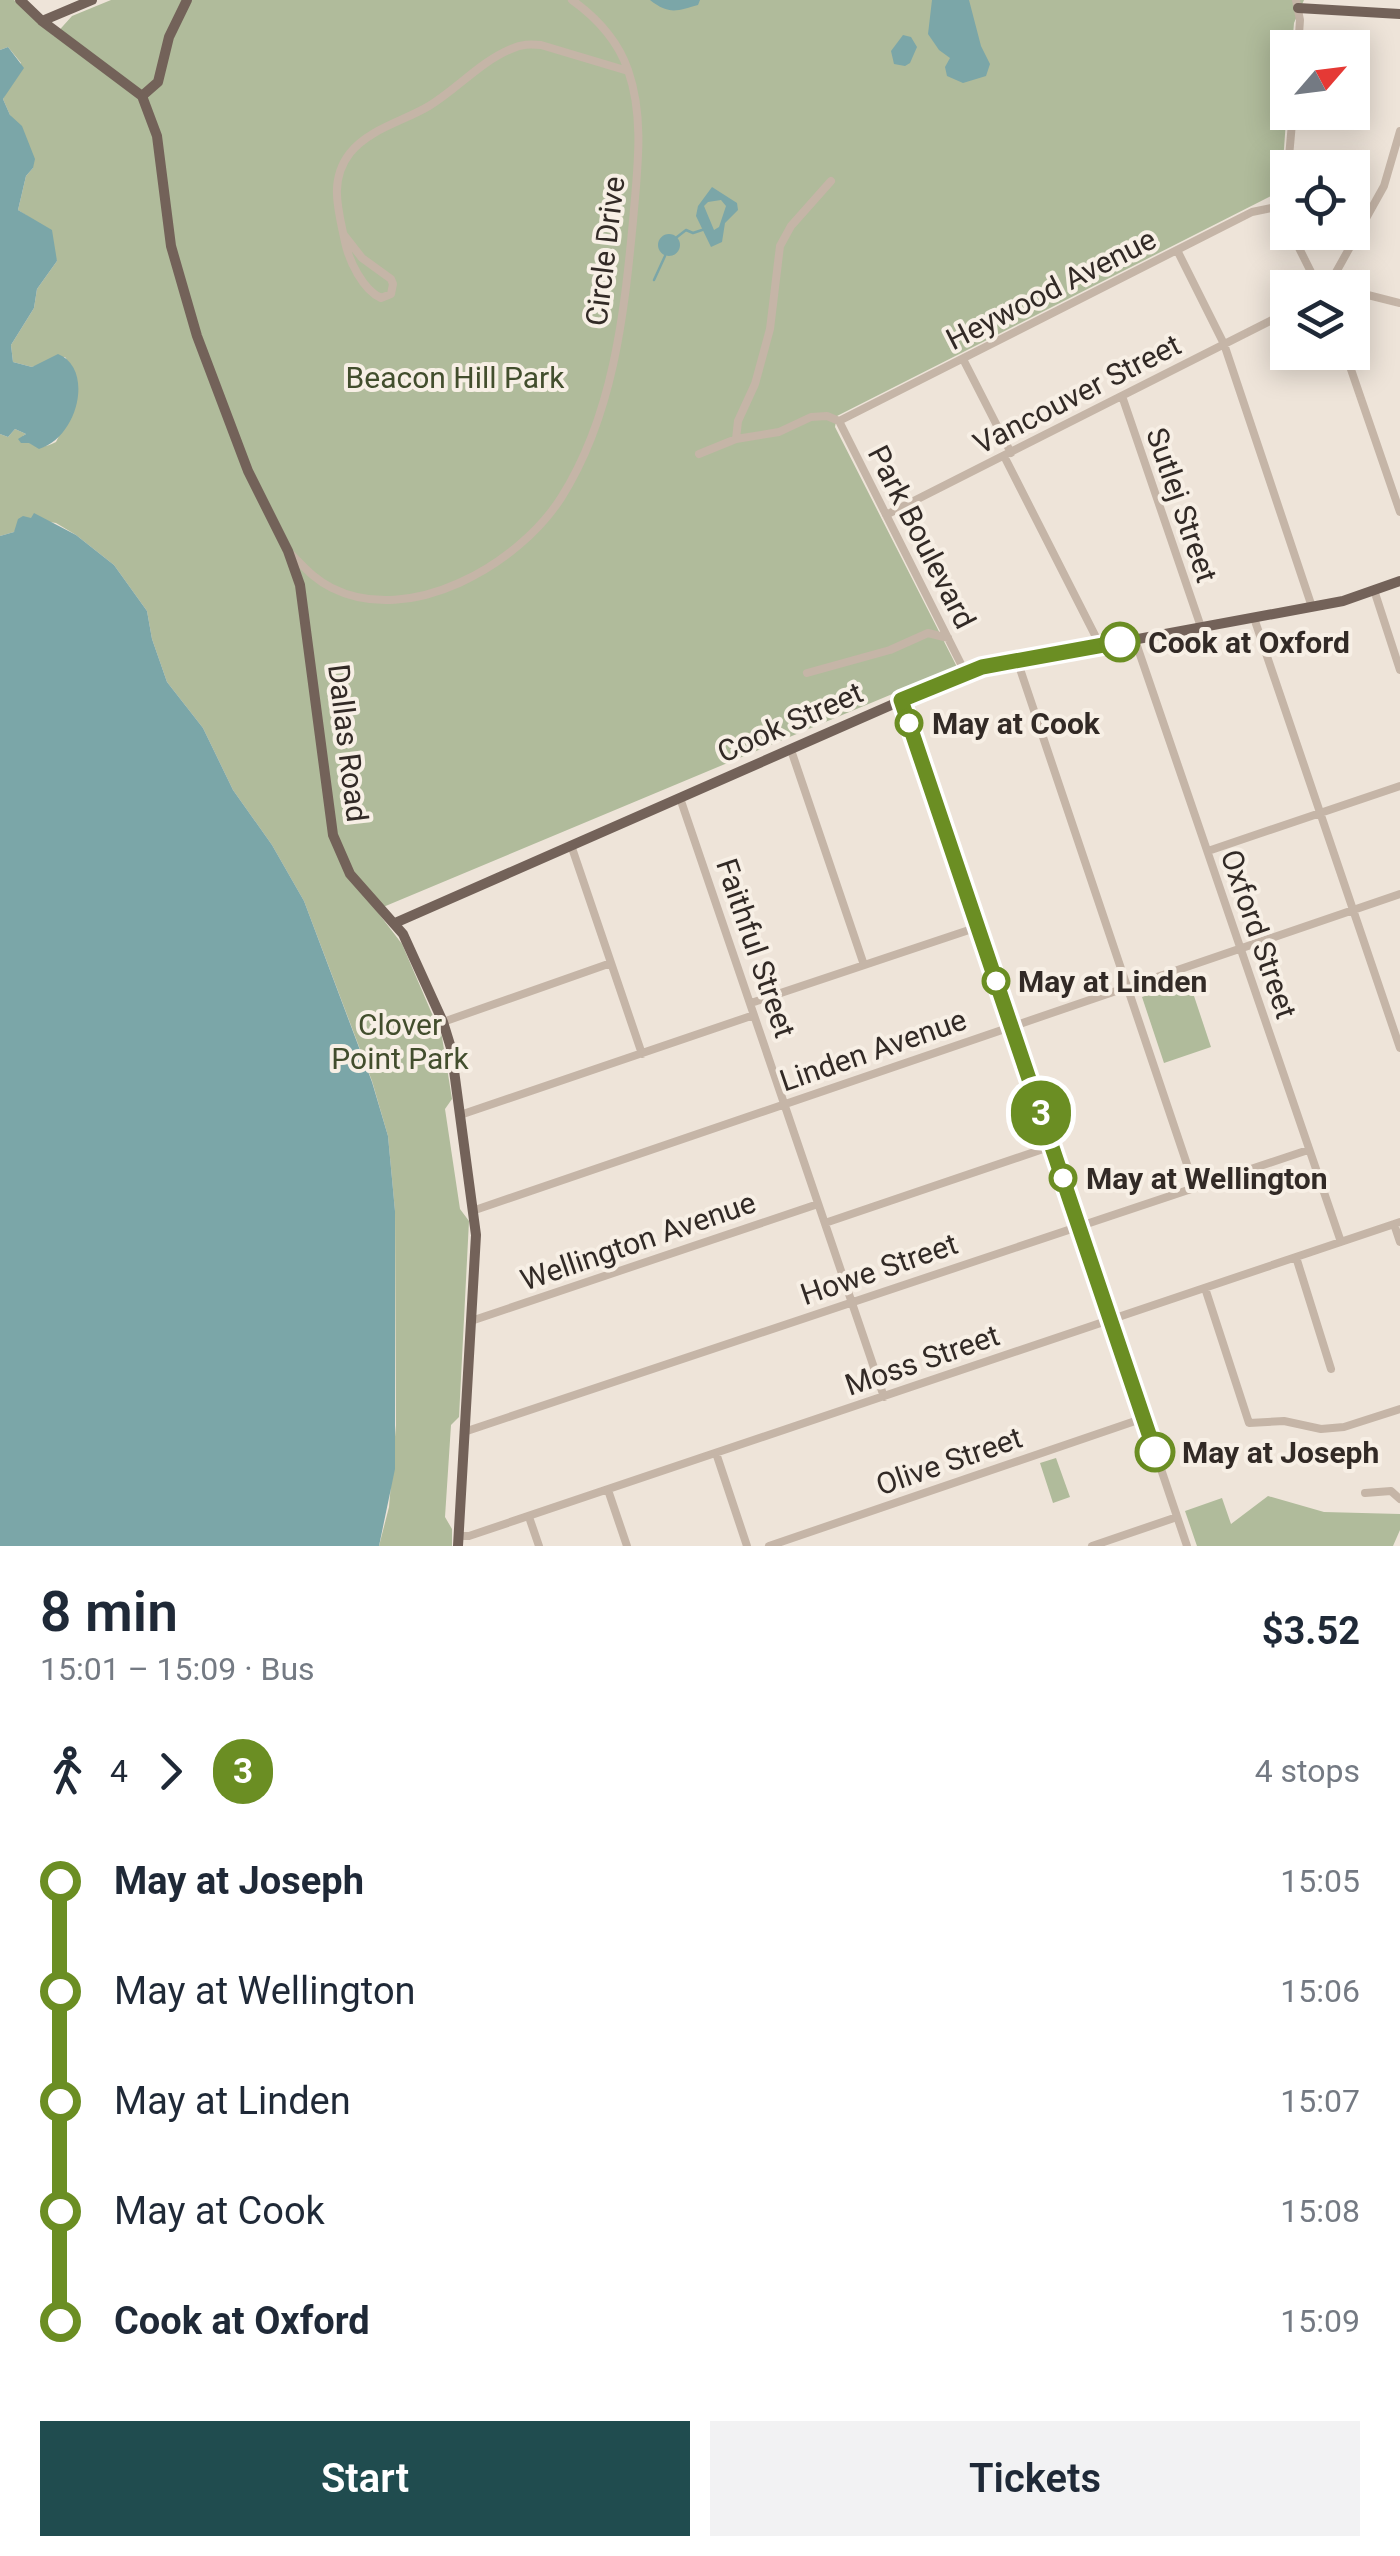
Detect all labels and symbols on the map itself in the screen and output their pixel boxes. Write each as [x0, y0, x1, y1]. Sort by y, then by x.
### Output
north arrow [1270, 30, 1370, 130]
street label: Circle Drive [578, 174, 632, 328]
street label: Heywood Avenue [940, 221, 1162, 357]
street label: Vancouver Street [968, 327, 1186, 461]
park label: Beacon Hill Park [346, 360, 565, 395]
street label: Sutlej Street [1139, 423, 1225, 587]
street label: Park Boulevard [861, 440, 983, 634]
marker: Cook at Oxford [1101, 623, 1139, 661]
place label: Cook at Oxford [1148, 625, 1350, 660]
street label: Dallas Road [321, 662, 375, 824]
street label: Cook Street [712, 674, 868, 770]
place label: May at Cook [932, 706, 1101, 741]
marker: May at Cook [896, 710, 922, 736]
street label: Oxford Street [1214, 845, 1304, 1023]
street label: Faithful Street [709, 854, 803, 1042]
place label: May at Linden [1018, 964, 1207, 999]
marker: May at Linden [983, 968, 1009, 994]
street label: Linden Avenue [775, 1002, 971, 1098]
park label: Clover Point Park [331, 1007, 470, 1076]
line badge: 3 [1008, 1080, 1074, 1146]
place label: May at Wellington [1086, 1161, 1328, 1196]
marker: May at Wellington [1050, 1165, 1076, 1191]
street label: Wellington Avenue [516, 1184, 760, 1298]
street label: Howe Street [796, 1226, 962, 1312]
street label: Moss Street [840, 1317, 1004, 1403]
street label: Olive Street [871, 1420, 1027, 1502]
marker: May at Joseph [1136, 1433, 1174, 1471]
place label: May at Joseph [1182, 1435, 1379, 1470]

